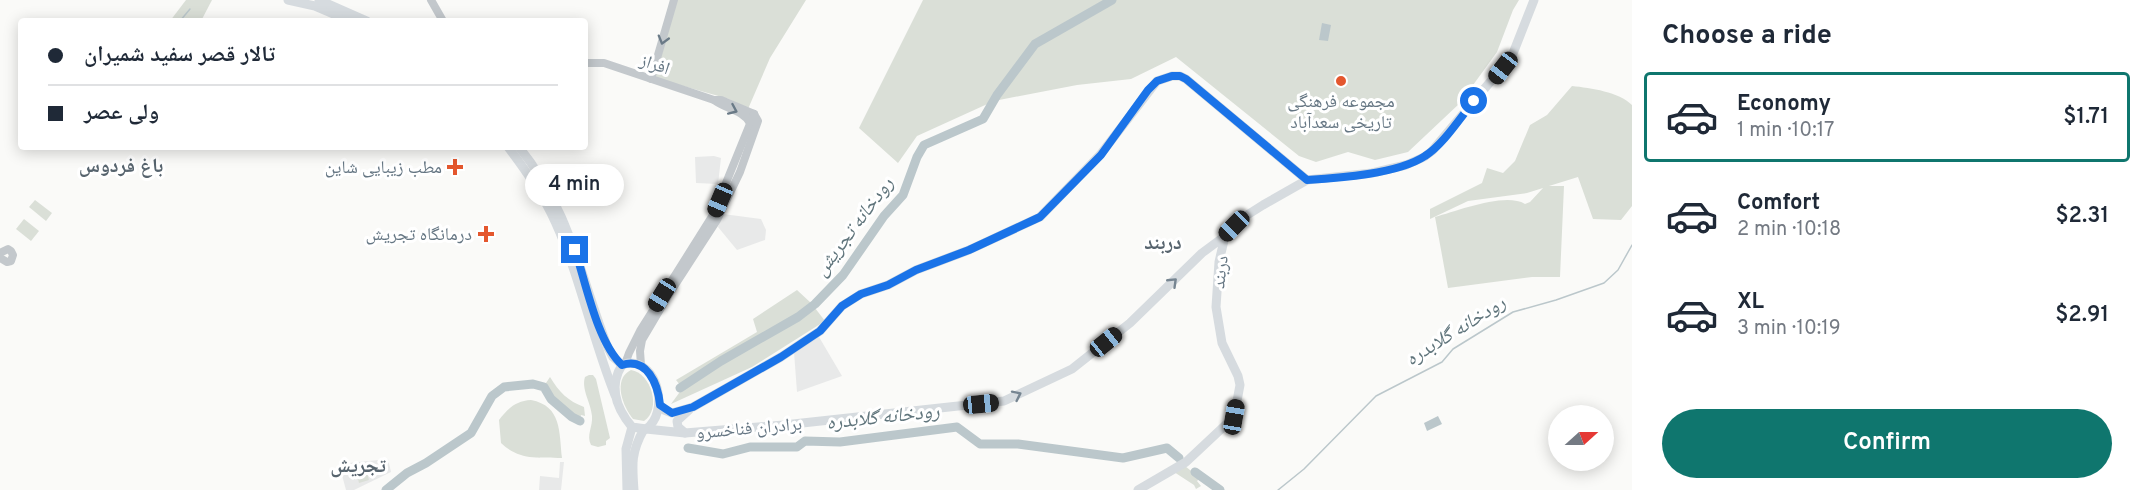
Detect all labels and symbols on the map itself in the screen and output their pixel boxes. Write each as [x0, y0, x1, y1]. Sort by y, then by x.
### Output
one-way arrow [658, 34, 670, 45]
car [1485, 48, 1521, 88]
street label: افراز [635, 49, 673, 81]
marker: مجموعه فرهنگی تاریخی سعدآباد [1334, 74, 1348, 88]
route start [1460, 87, 1487, 114]
place label: مجموعه فرهنگی تاریخی سعدآباد [1287, 91, 1395, 135]
one-way arrow [726, 103, 737, 115]
district label: باغ فردوس [79, 154, 163, 180]
place label: مطب زیبایی شاین [325, 157, 442, 180]
marker: مطب زیبایی شاین [446, 158, 464, 176]
callout: 4 min [526, 163, 624, 205]
water label: رودخانه تجریش [809, 172, 901, 282]
car [705, 180, 735, 220]
car [1215, 207, 1253, 245]
place label: درمانگاه تجریش [366, 224, 472, 247]
marker: درمانگاه تجریش [477, 225, 495, 243]
district label: دربند [1144, 231, 1182, 257]
route end [561, 236, 588, 263]
street label: دربند [1208, 254, 1235, 290]
car [645, 275, 679, 315]
one-way arrow [1167, 278, 1177, 289]
water label: رودخانه گلابدره [1401, 290, 1511, 373]
car [1086, 324, 1126, 360]
one-way arrow [1010, 391, 1021, 402]
car [962, 393, 1000, 415]
car [1222, 398, 1246, 436]
water label: رودخانه گلابدره [825, 399, 941, 437]
north arrow [1548, 405, 1614, 471]
street label: برادران فناخسرو [695, 413, 803, 446]
district label: تجریش [330, 454, 386, 480]

